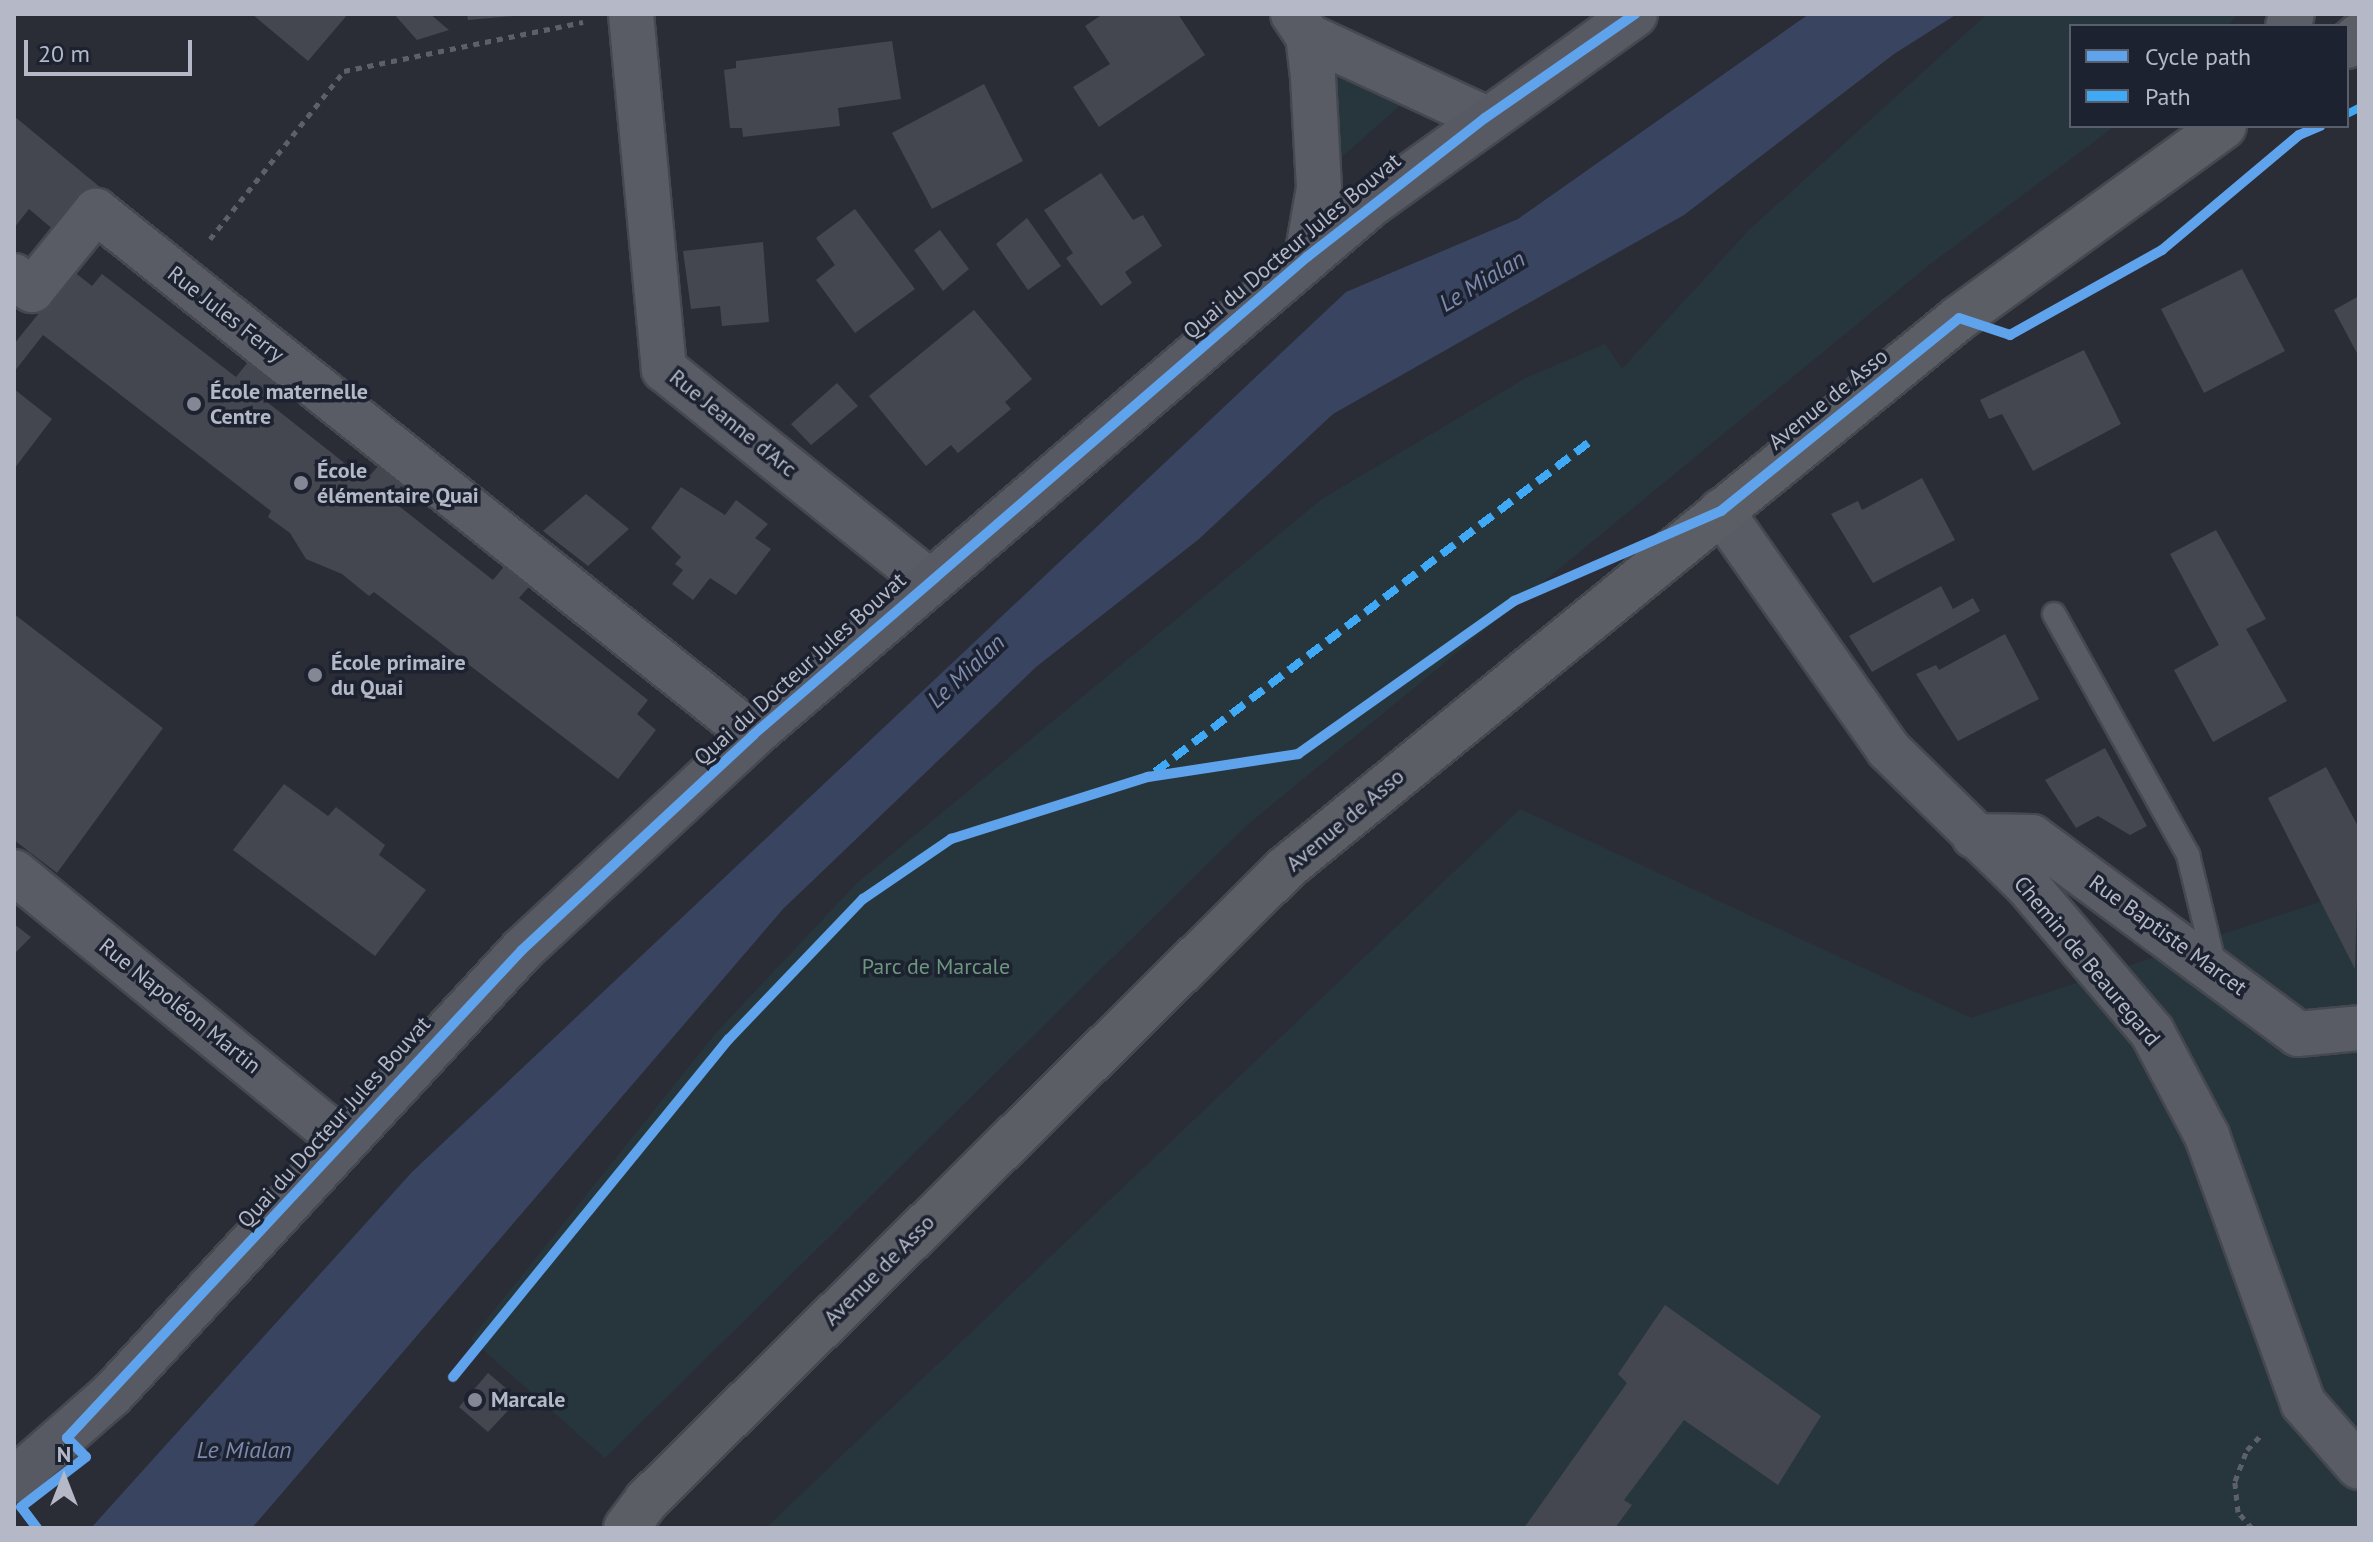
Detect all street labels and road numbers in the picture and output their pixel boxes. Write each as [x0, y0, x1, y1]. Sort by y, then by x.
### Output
street label: Quai du Docteur Jules Bouvat [1178, 147, 1406, 345]
street label: Rue Jules Ferry [163, 260, 289, 368]
street label: Avenue de Asso [1763, 343, 1893, 455]
street label: Rue Jeanne d'Arc [664, 364, 802, 482]
street label: Quai du Docteur Jules Bouvat [689, 567, 911, 771]
street label: Avenue de Asso [1280, 763, 1410, 877]
street label: Rue Baptiste Marcet [2084, 869, 2252, 1001]
street label: Chemin de Beauregard [2008, 871, 2166, 1051]
street label: Rue Napoléon Martin [94, 933, 266, 1079]
street label: Quai du Docteur Jules Bouvat [232, 1011, 436, 1233]
street label: Avenue de Asso [818, 1209, 940, 1331]

